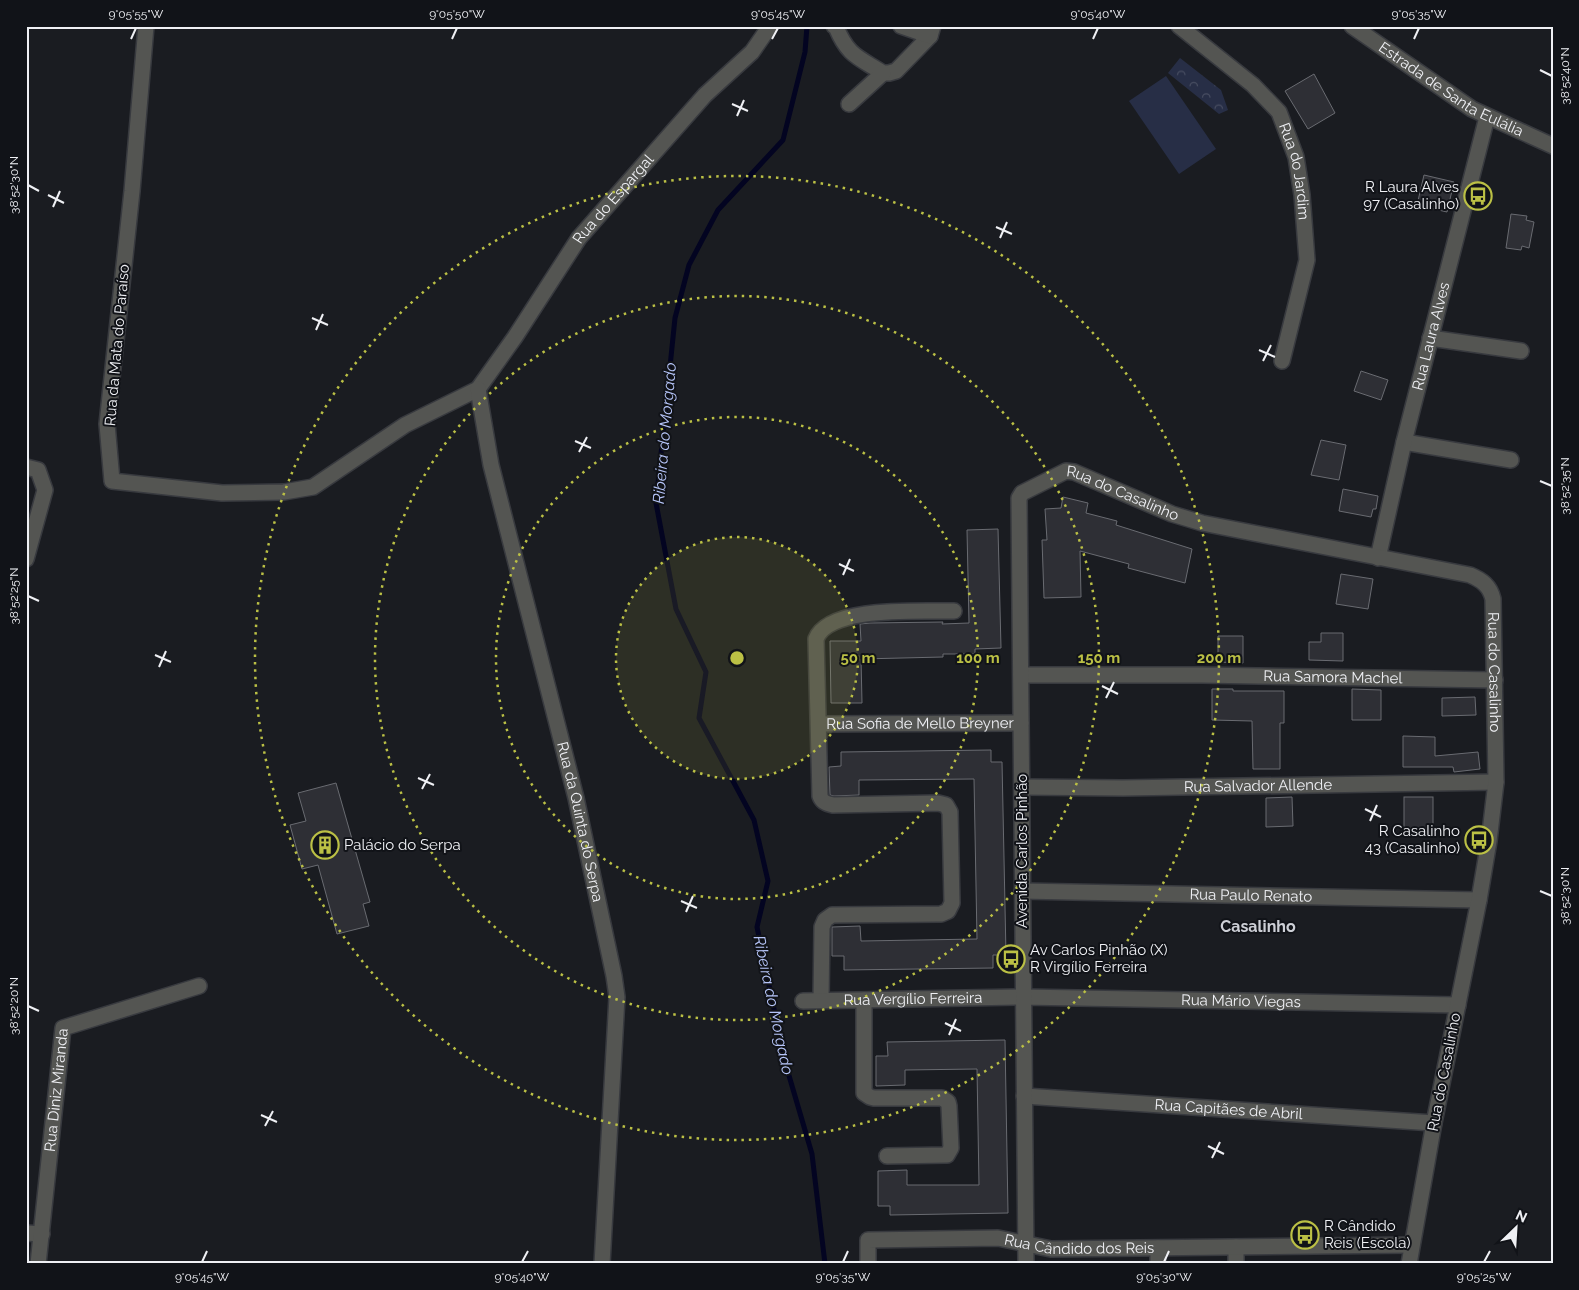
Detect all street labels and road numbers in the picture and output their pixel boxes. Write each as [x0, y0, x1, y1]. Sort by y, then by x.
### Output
street label: Estrada de Santa Eulália [1375, 38, 1526, 140]
street label: Rua do Jardim [1275, 120, 1313, 220]
street label: Rua do Espargal [569, 150, 658, 247]
street label: Rua da Mata do Paraíso [101, 263, 133, 427]
street label: Rua Laura Alves [1409, 280, 1453, 392]
street label: Rua do Casalinho [1066, 462, 1181, 525]
street label: Rua do Casalinho [1484, 612, 1504, 733]
street label: Rua Samora Machel [1263, 667, 1404, 687]
street label: Rua Sofia de Mello Breyner [826, 714, 1015, 733]
street label: Rua da Quinta do Serpa [553, 740, 607, 904]
street label: Avenida Carlos Pinhão [1013, 774, 1031, 928]
street label: Rua Salvador Allende [1184, 776, 1332, 796]
street label: Rua Paulo Renato [1189, 885, 1313, 906]
street label: Rua Vergílio Ferreira [843, 989, 983, 1009]
street label: Rua Mário Viegas [1181, 991, 1301, 1011]
street label: Rua do Casalinho [1424, 1011, 1464, 1133]
street label: Rua Diniz Miranda [41, 1027, 72, 1153]
street label: Rua Capitães de Abril [1154, 1096, 1304, 1123]
street label: Rua Cândido dos Reis [1003, 1231, 1154, 1258]

